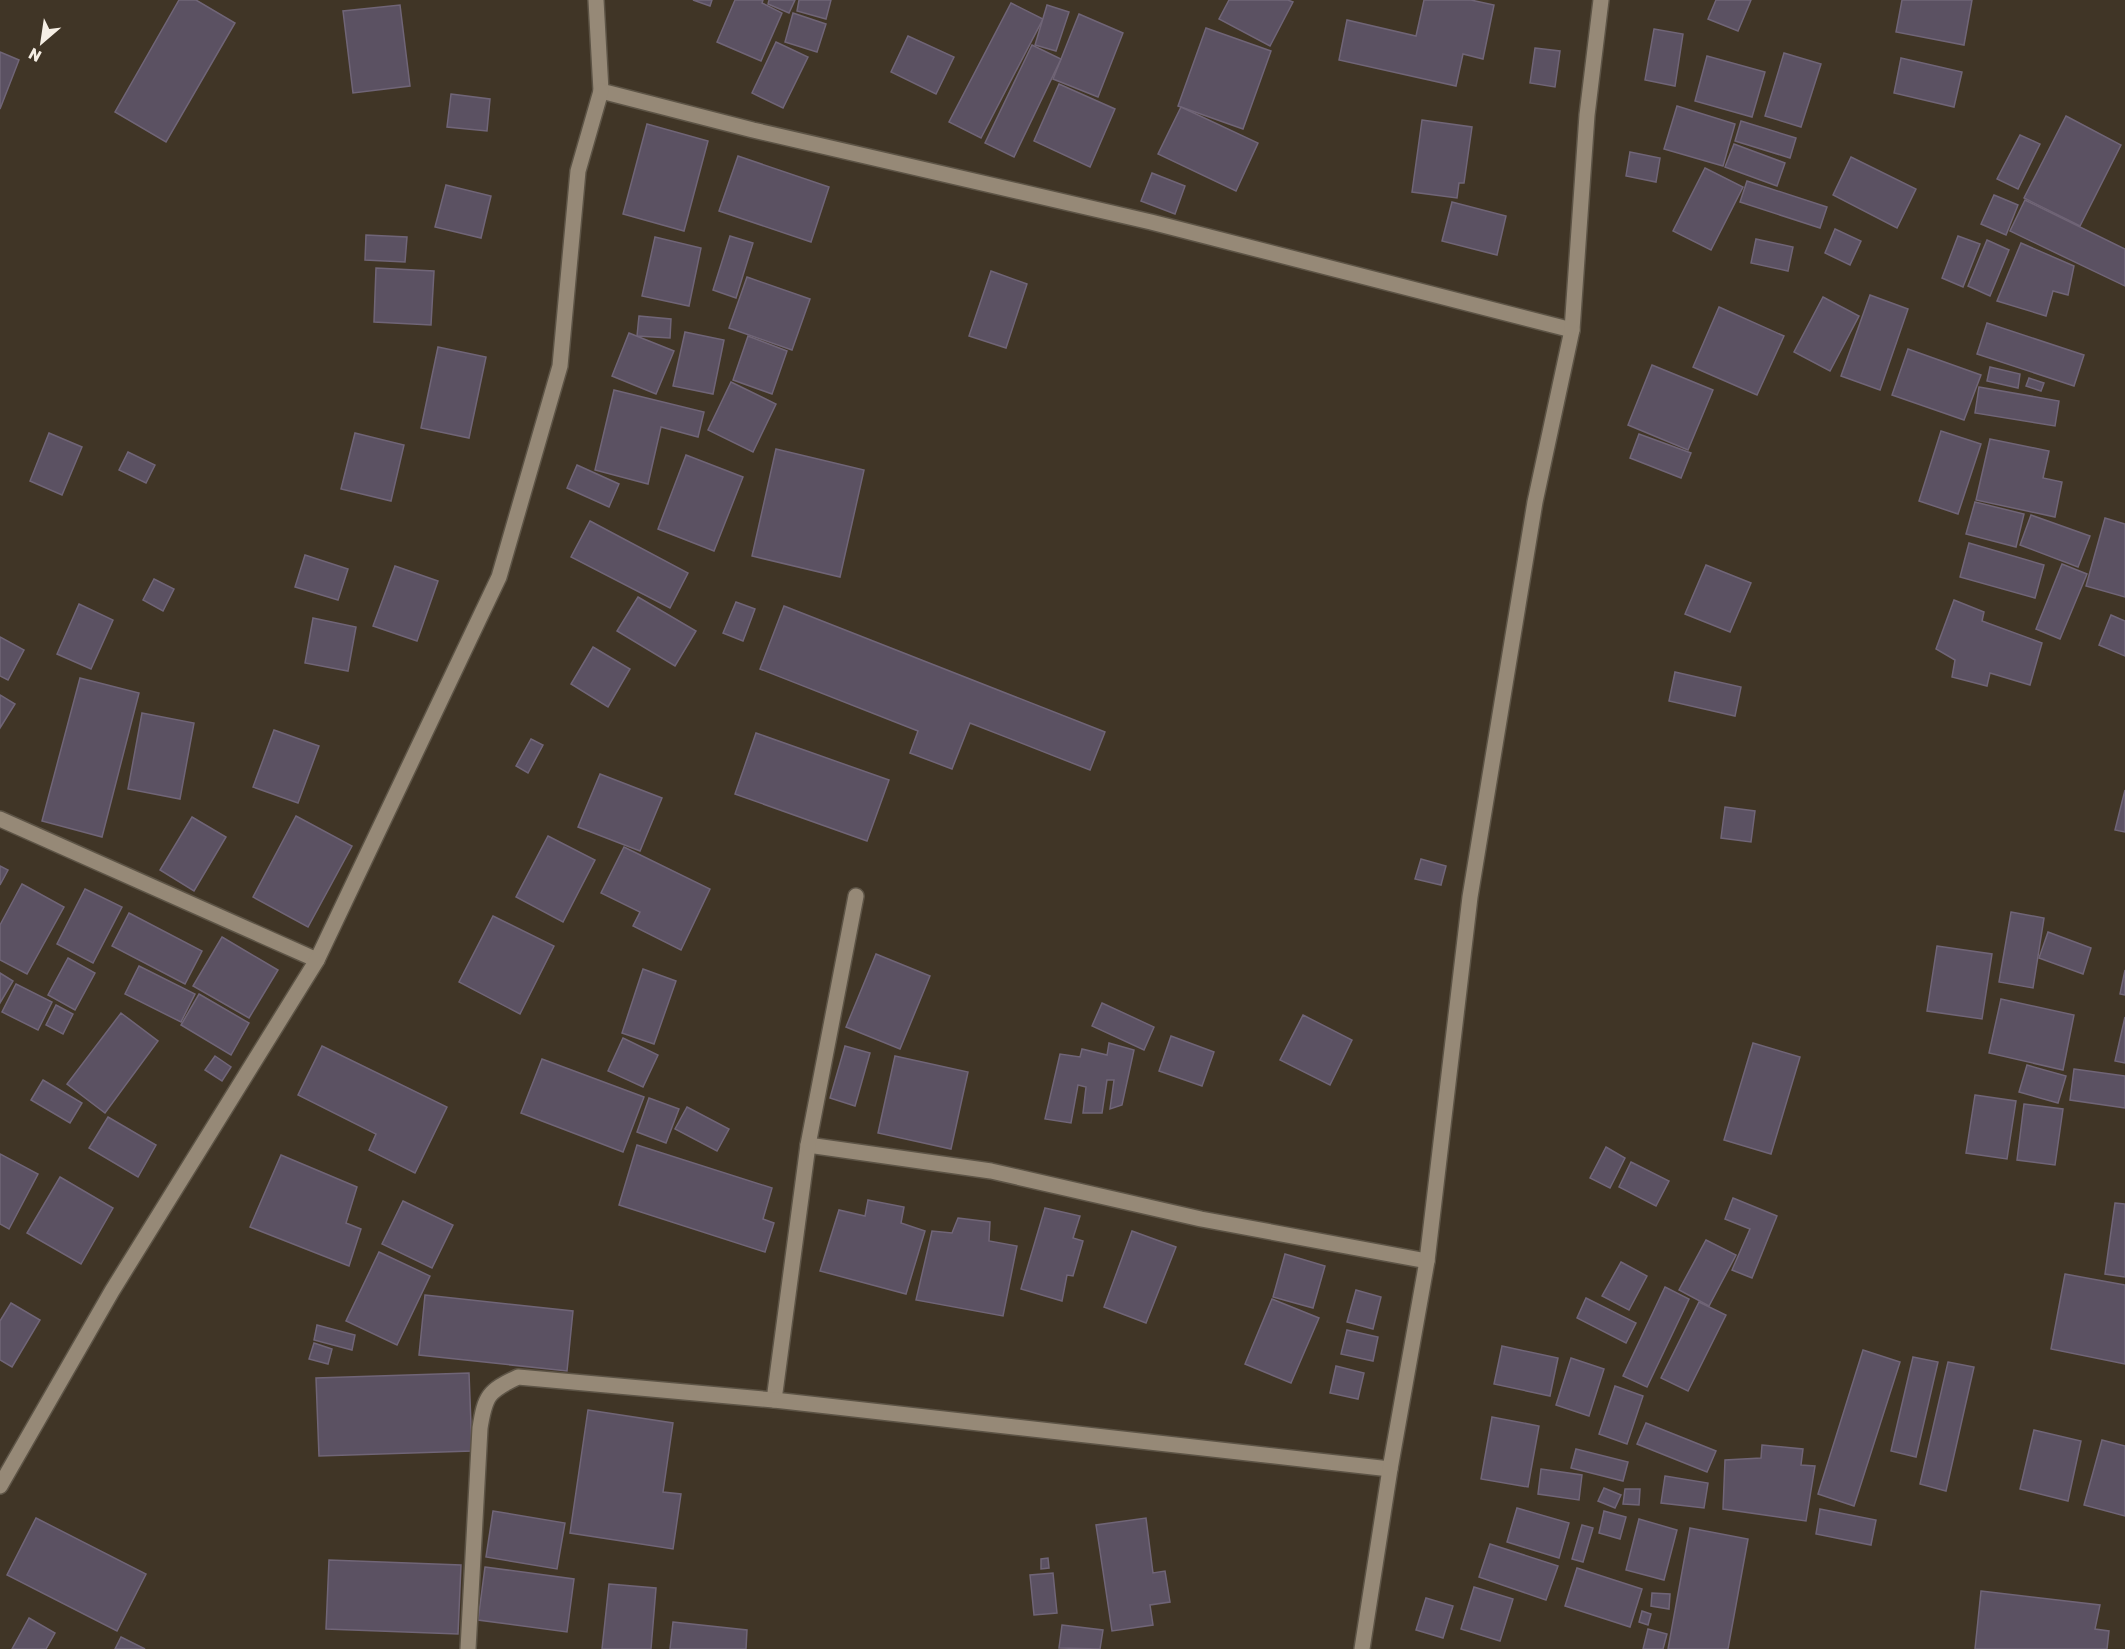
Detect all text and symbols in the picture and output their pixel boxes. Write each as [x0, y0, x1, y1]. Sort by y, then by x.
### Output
north arrow [12, 12, 72, 72]
text: N [25, 44, 45, 66]

